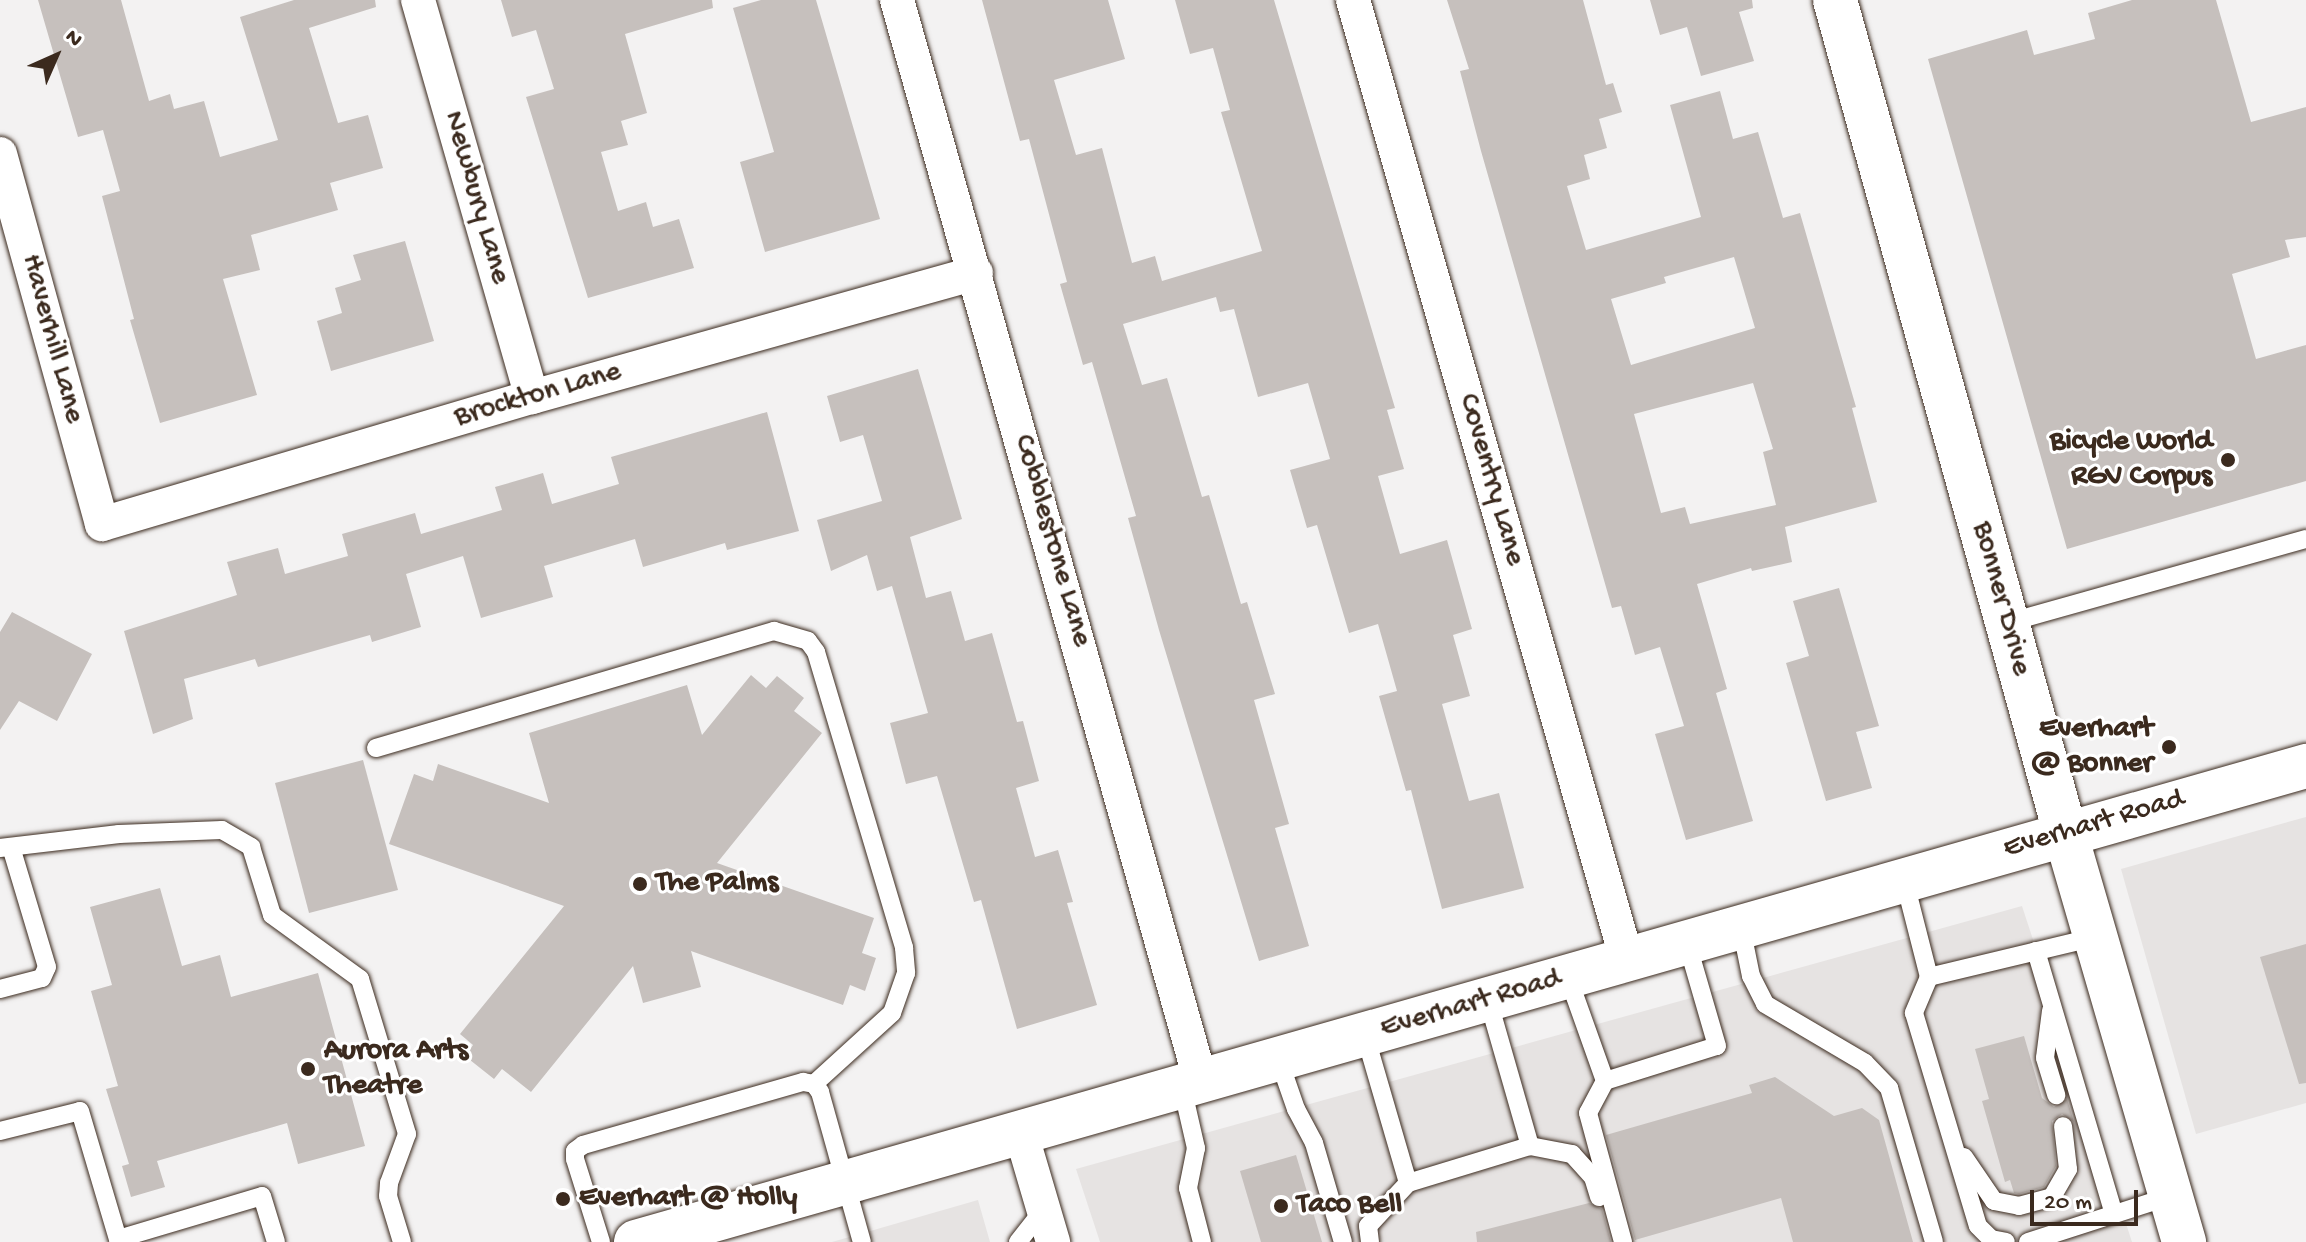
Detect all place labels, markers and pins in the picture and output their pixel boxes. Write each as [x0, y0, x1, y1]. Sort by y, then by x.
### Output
place label: Bicycle World RGV Corpus [2050, 425, 2212, 496]
marker: Bicycle World RGV Corpus [2219, 451, 2237, 469]
place label: Everhart @ Bonner [2031, 712, 2153, 782]
marker: Everhart @ Bonner [2160, 738, 2178, 756]
place label: The Palms [656, 866, 778, 902]
marker: The Palms [631, 875, 649, 893]
place label: Aurora Arts Theatre [324, 1034, 468, 1104]
marker: Aurora Arts Theatre [299, 1060, 317, 1078]
place label: Everhart @ Holly [579, 1181, 797, 1217]
place label: Taco Bell [1297, 1188, 1402, 1224]
marker: Everhart @ Holly [554, 1190, 572, 1208]
marker: Taco Bell [1272, 1197, 1290, 1215]

